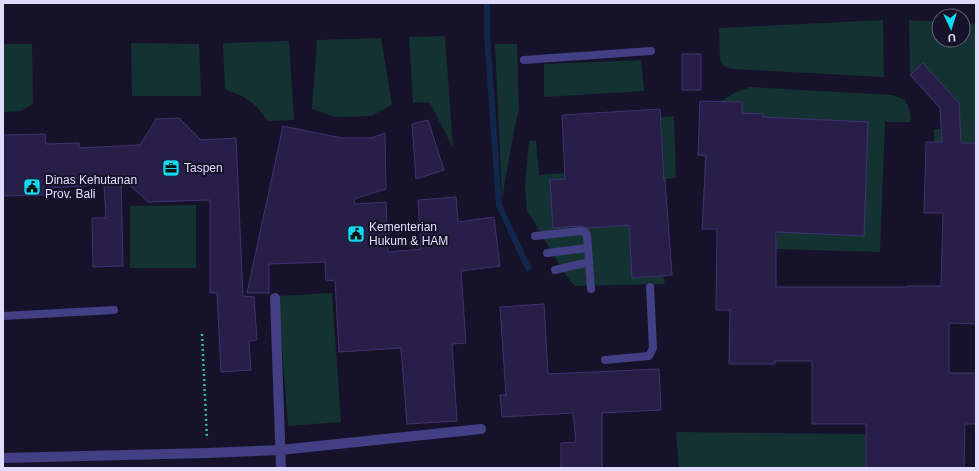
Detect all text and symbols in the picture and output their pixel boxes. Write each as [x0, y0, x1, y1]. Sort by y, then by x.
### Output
north arrow [931, 8, 971, 48]
text: U [947, 32, 956, 44]
office icon: Taspen [161, 158, 181, 178]
place label: Taspen [184, 161, 223, 175]
place label: Dinas Kehutanan Prov. Bali [45, 173, 137, 201]
public building icon: Dinas Kehutanan Prov. Bali [22, 177, 42, 197]
place label: Kementerian Hukum & HAM [369, 220, 448, 248]
public building icon: Kementerian Hukum & HAM [346, 224, 366, 244]

